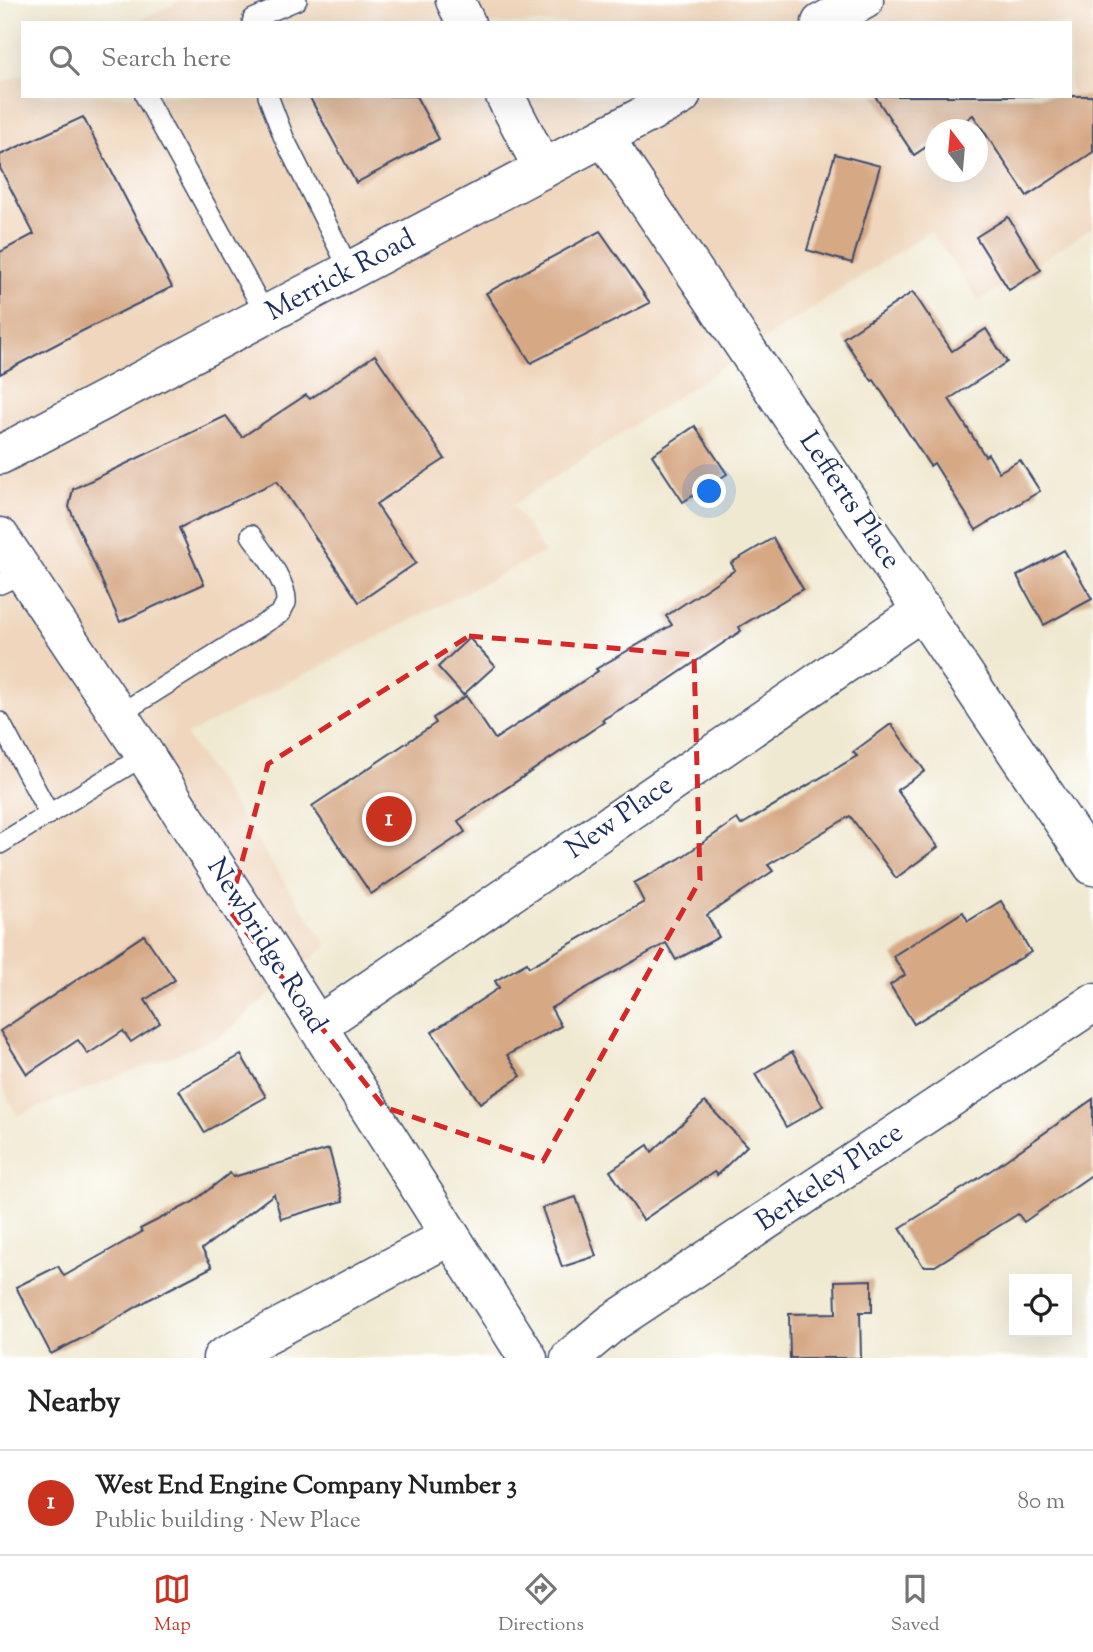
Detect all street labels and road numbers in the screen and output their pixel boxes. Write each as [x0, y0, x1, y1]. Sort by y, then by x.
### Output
street label: Merrick Road [259, 220, 423, 332]
street label: Lefferts Place [788, 424, 910, 578]
street label: New Place [558, 766, 682, 870]
street label: Newbridge Road [196, 851, 336, 1042]
street label: Berkeley Place [748, 1114, 912, 1242]

